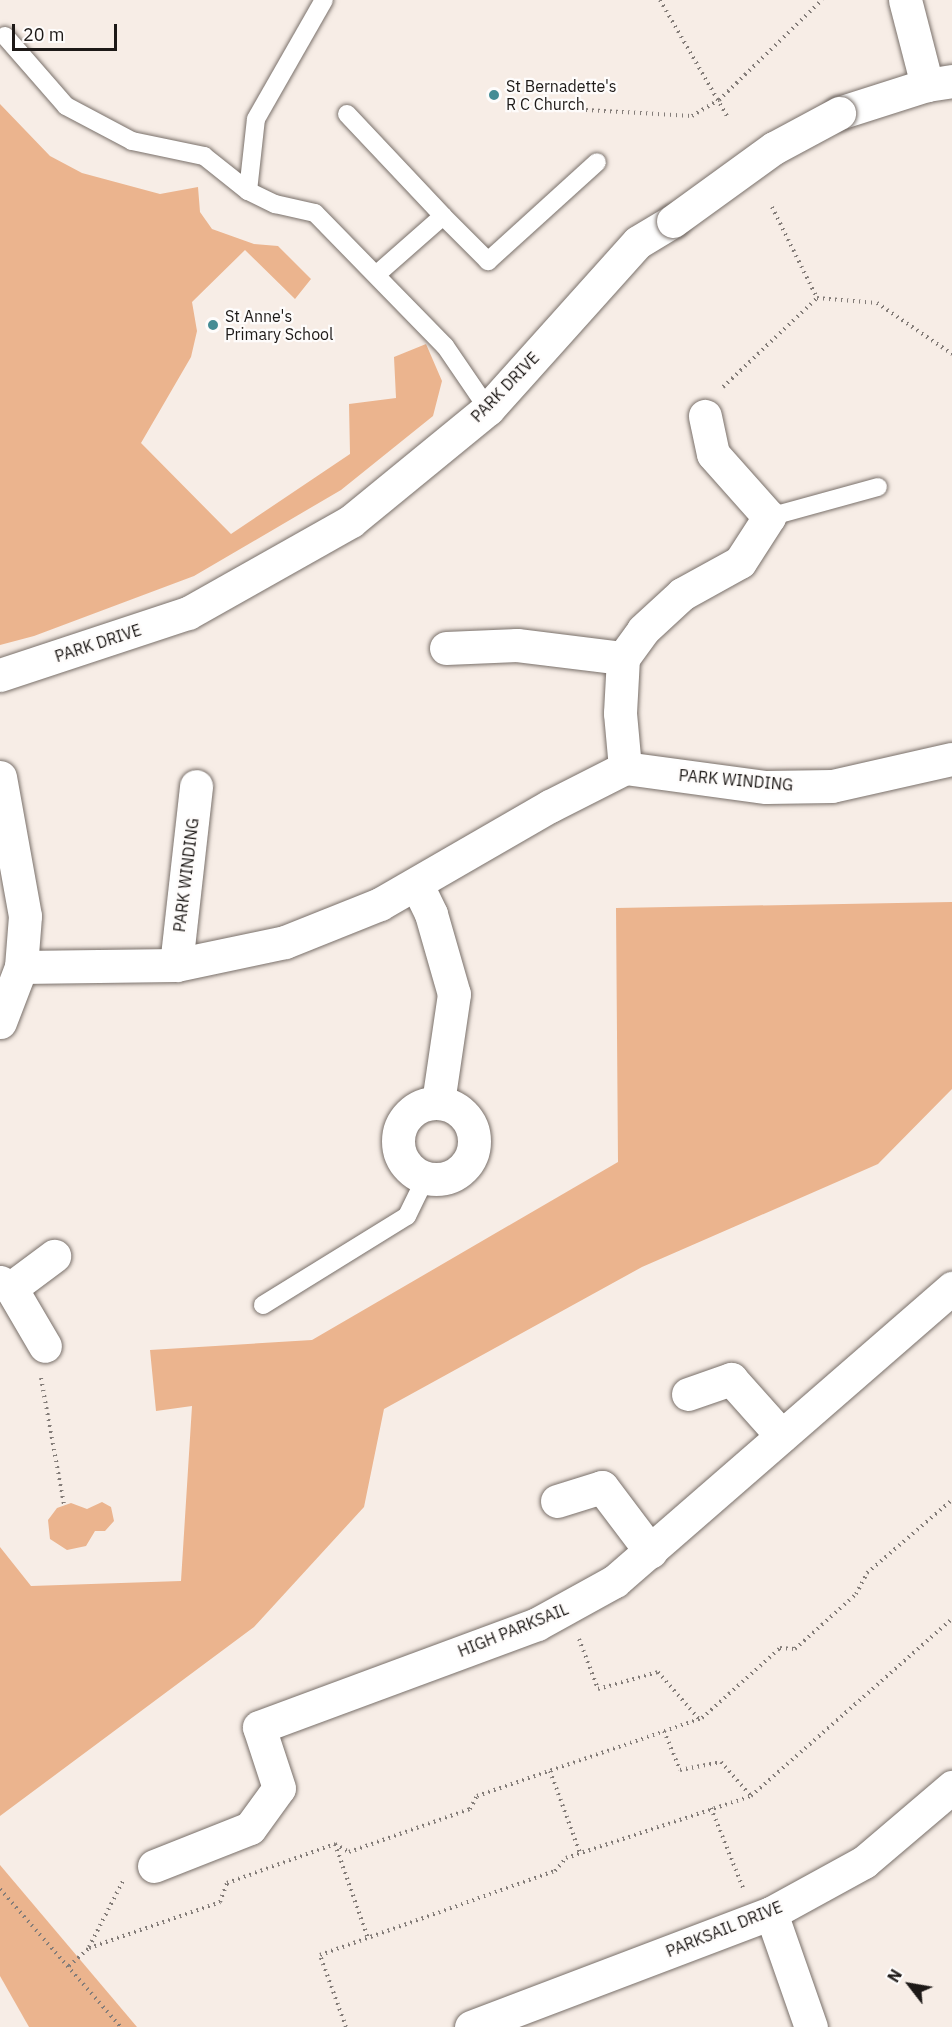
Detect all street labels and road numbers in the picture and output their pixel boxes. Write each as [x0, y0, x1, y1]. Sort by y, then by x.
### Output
street label: PARK DRIVE [467, 348, 543, 426]
street label: PARK DRIVE [52, 620, 144, 666]
street label: PARK WINDING [678, 765, 794, 795]
street label: PARK WINDING [169, 817, 203, 933]
street label: HIGH PARKSAIL [455, 1599, 571, 1661]
street label: PARKSAIL DRIVE [663, 1897, 785, 1961]

